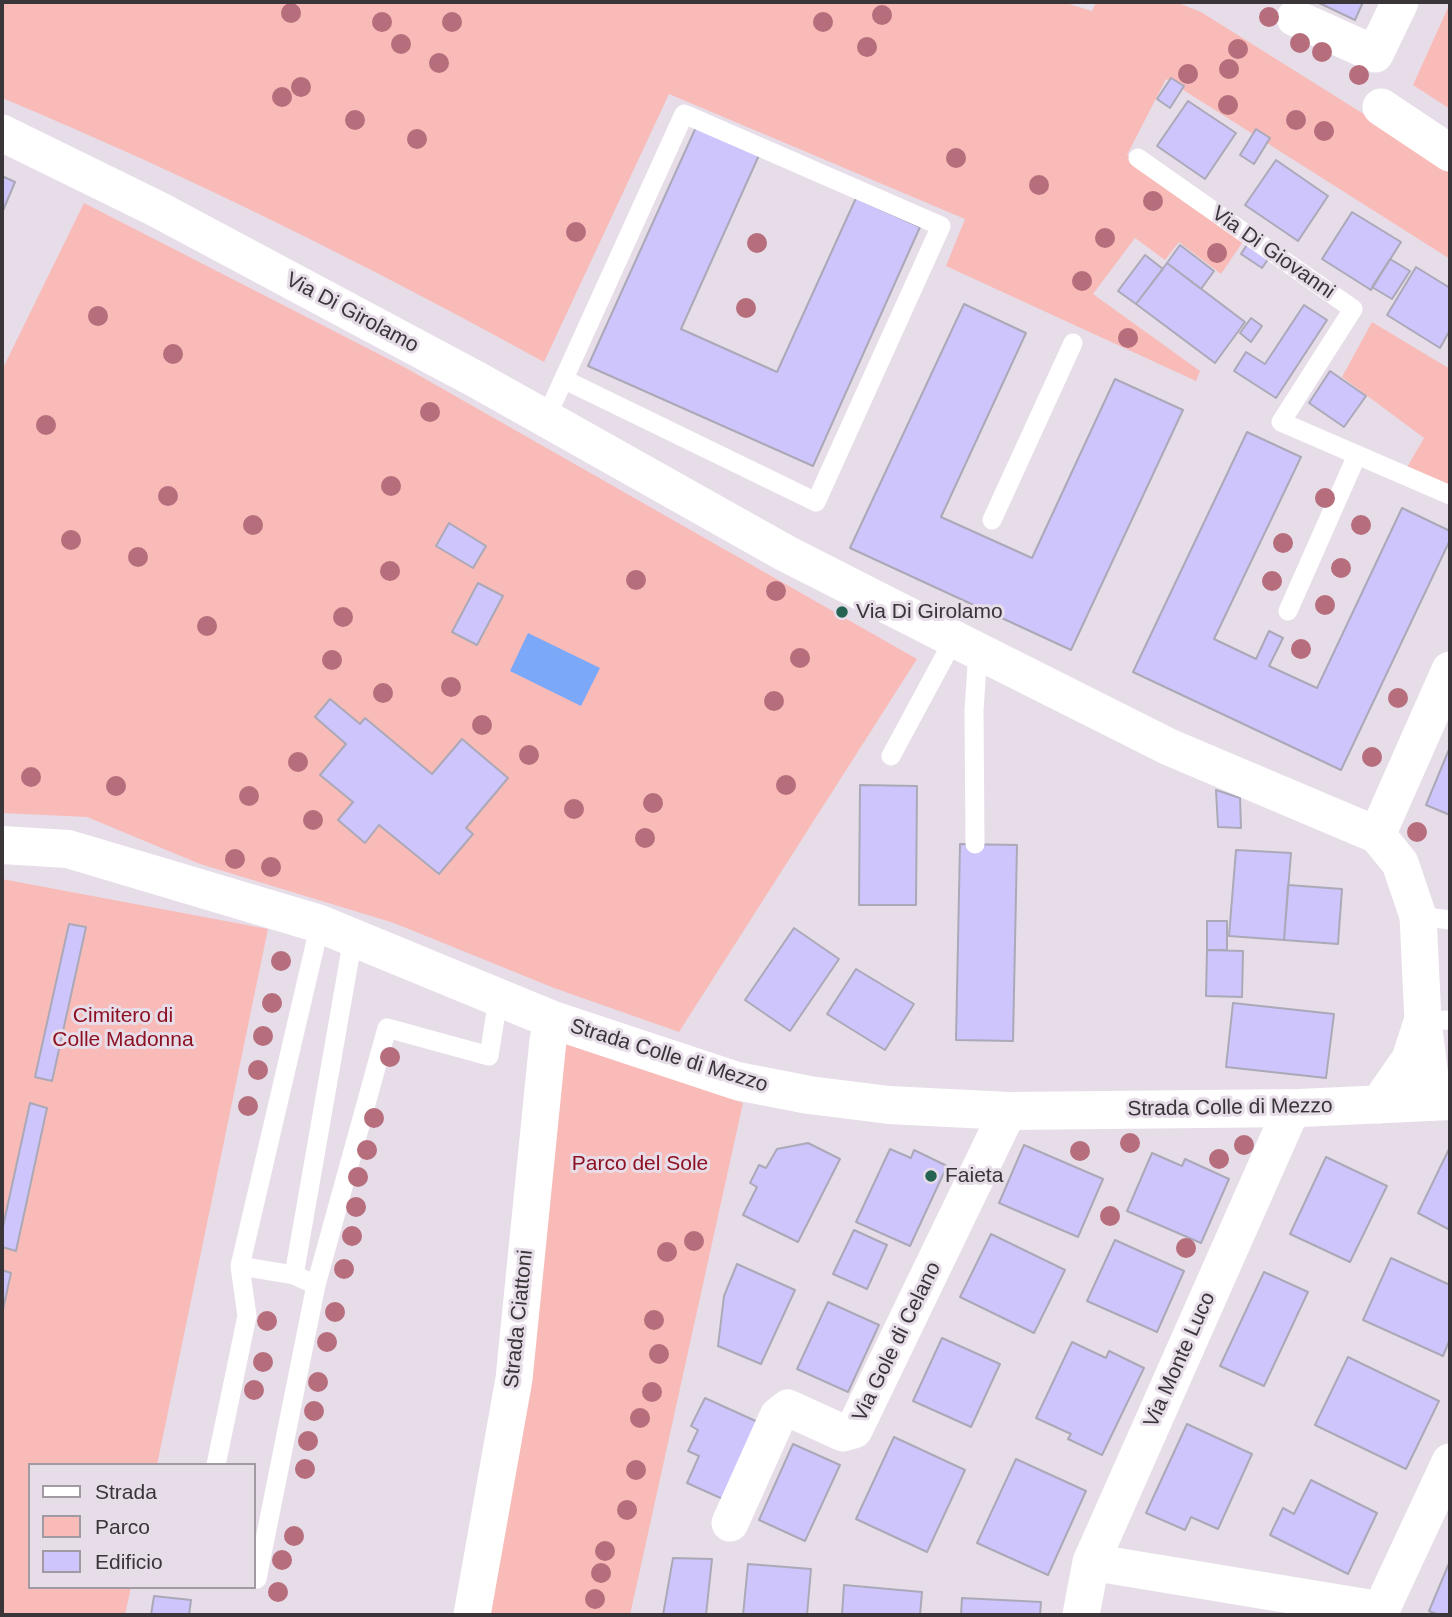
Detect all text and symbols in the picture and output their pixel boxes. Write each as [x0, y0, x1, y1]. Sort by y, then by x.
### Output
street label: Via Di Giovanni [1207, 201, 1339, 305]
street label: Via Di Girolamo [281, 267, 423, 359]
place label: Via Di Girolamo [856, 599, 1003, 625]
marker: Via Di Girolamo [834, 604, 850, 620]
park label: Cimitero di Colle Madonna [52, 1003, 194, 1053]
street label: Strada Colle di Mezzo [567, 1014, 771, 1098]
street label: Strada Colle di Mezzo [1127, 1094, 1333, 1122]
park label: Parco del Sole [572, 1151, 708, 1177]
place label: Faieta [945, 1163, 1003, 1189]
marker: Faieta [923, 1168, 939, 1184]
street label: Strada Ciattoni [499, 1249, 539, 1389]
street label: Via Gole di Celano [847, 1258, 947, 1426]
street label: Via Monte Luco [1139, 1288, 1221, 1432]
legend [28, 1463, 256, 1589]
text: Strada [95, 1480, 157, 1503]
text: Parco [95, 1515, 150, 1538]
text: Edificio [95, 1550, 163, 1573]

